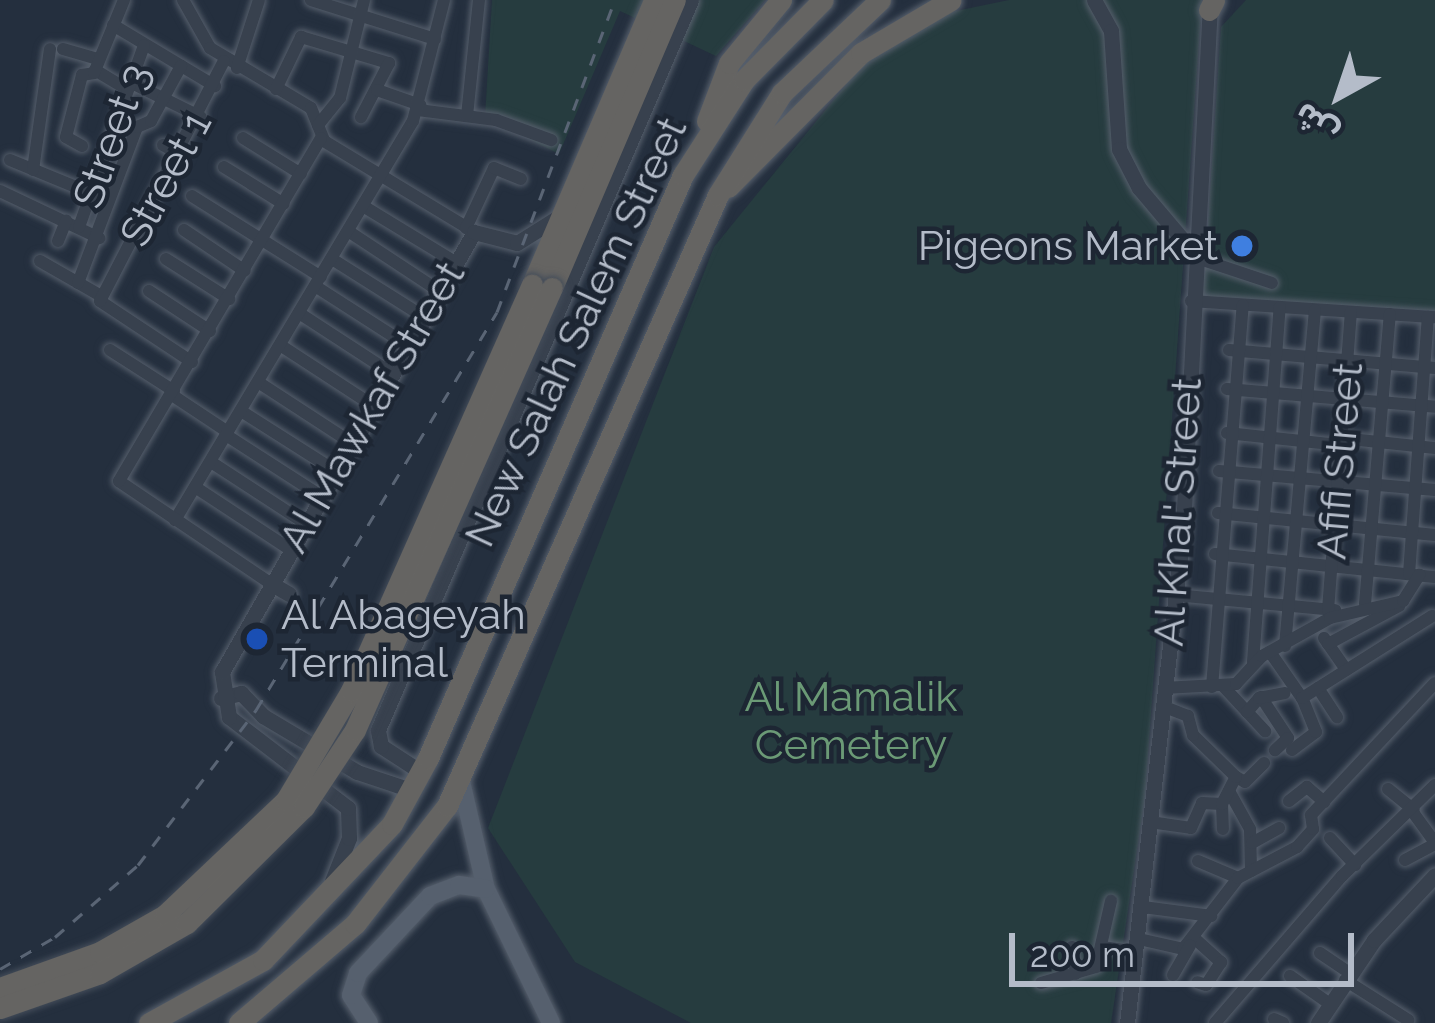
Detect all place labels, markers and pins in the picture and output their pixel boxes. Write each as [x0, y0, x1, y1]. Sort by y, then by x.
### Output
place label: Pigeons Market [918, 221, 1218, 271]
marker: Pigeons Market [1229, 233, 1255, 259]
place label: Al Abageyah Terminal [281, 590, 528, 688]
marker: Al Abageyah Terminal [244, 626, 270, 652]

